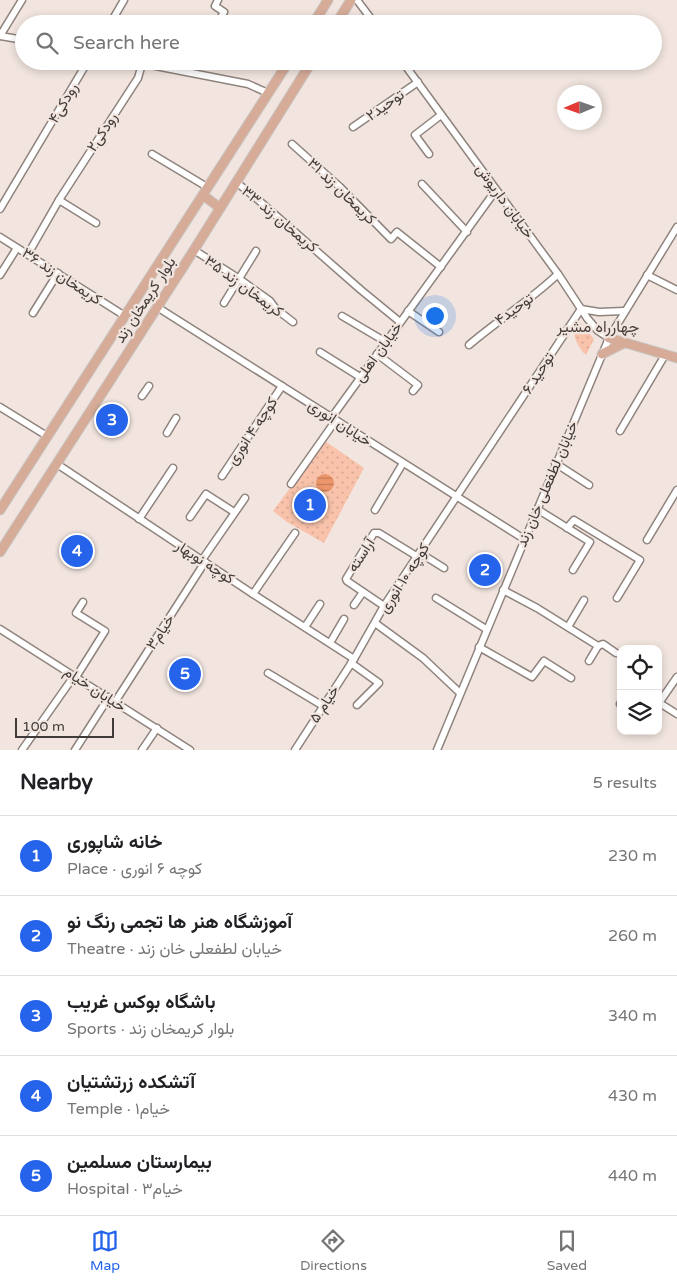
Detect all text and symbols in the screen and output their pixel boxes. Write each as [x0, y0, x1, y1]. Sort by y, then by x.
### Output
search box [15, 15, 662, 70]
icon: search [33, 29, 61, 57]
text: Search here [73, 32, 180, 54]
street label: رودکی۴ [44, 80, 83, 127]
street label: توحید۲ [362, 85, 408, 125]
north arrow [557, 85, 602, 130]
street label: رودکی۲ [83, 109, 122, 155]
street label: کریمخان زند ۳۱ [304, 154, 380, 228]
street label: خیابان داریوش [471, 160, 538, 242]
street label: کریمخان زند ۳۳ [238, 182, 322, 256]
street label: کریمخان زند ۳۶ [19, 244, 106, 309]
street label: کریمخان زند ۳۵ [201, 251, 287, 321]
street label: بلوار کریمخان زند [111, 254, 179, 346]
street label: توحید۴ [491, 289, 537, 329]
your location [422, 303, 448, 329]
district label: چهارراه مشیر [556, 317, 639, 338]
street label: خیابان اهلی [350, 318, 407, 386]
street label: ۶ توحید [518, 349, 558, 397]
street label: کوچه ۴ انوری [223, 393, 282, 469]
street label: خیابان انوری [304, 396, 375, 451]
pin: 3 [96, 401, 128, 439]
street label: خیابان لطفعلی خان زند [512, 418, 583, 550]
pin: 1 [294, 486, 326, 524]
pin: 4 [61, 532, 93, 570]
street label: آراسته [344, 534, 379, 575]
street label: کوچه نوبهار [171, 536, 238, 589]
street label: کوچه ۱۰ انوری [375, 539, 434, 617]
pin: 2 [469, 551, 501, 589]
street label: خیام۳ [142, 611, 179, 653]
map controls [617, 645, 662, 735]
button: locate [617, 645, 662, 690]
pin: 5 [169, 655, 201, 693]
street label: خیابان خیام [60, 662, 129, 716]
street label: ۵ خیام [305, 682, 344, 727]
button: layers [617, 690, 662, 735]
scale bar [15, 715, 114, 738]
text: 100 m [22, 718, 65, 735]
text: Nearby [20, 770, 93, 795]
text: 5 results [593, 773, 657, 793]
text: خانه شاپوری [67, 831, 163, 853]
text: 1 [31, 846, 41, 866]
text: 230 m [608, 846, 657, 866]
text: Place · کوچه ۶ انوری [67, 859, 202, 879]
text: آموزشگاه هنر ها تجمی رنگ نو [67, 911, 292, 933]
text: 2 [31, 926, 41, 946]
text: 260 m [608, 926, 657, 946]
text: Theatre · خیابان لطفعلی خان زند [67, 939, 282, 959]
text: باشگاه بوکس غریب [67, 991, 215, 1013]
text: 3 [31, 1006, 41, 1026]
text: 340 m [608, 1006, 657, 1026]
text: Sports · بلوار کریمخان زند [67, 1019, 234, 1039]
text: آتشکده زرتشتیان [67, 1071, 195, 1093]
text: 4 [31, 1086, 41, 1106]
text: 430 m [608, 1086, 657, 1106]
text: Temple · ۱خیام [67, 1099, 170, 1119]
text: بیمارستان مسلمین [67, 1151, 212, 1173]
text: 5 [31, 1166, 41, 1186]
text: 440 m [608, 1166, 657, 1186]
text: Hospital · خیام۳ [67, 1179, 183, 1199]
tab: Map [90, 1227, 120, 1274]
tab: Directions [300, 1227, 367, 1274]
tab: Saved [547, 1227, 587, 1274]

